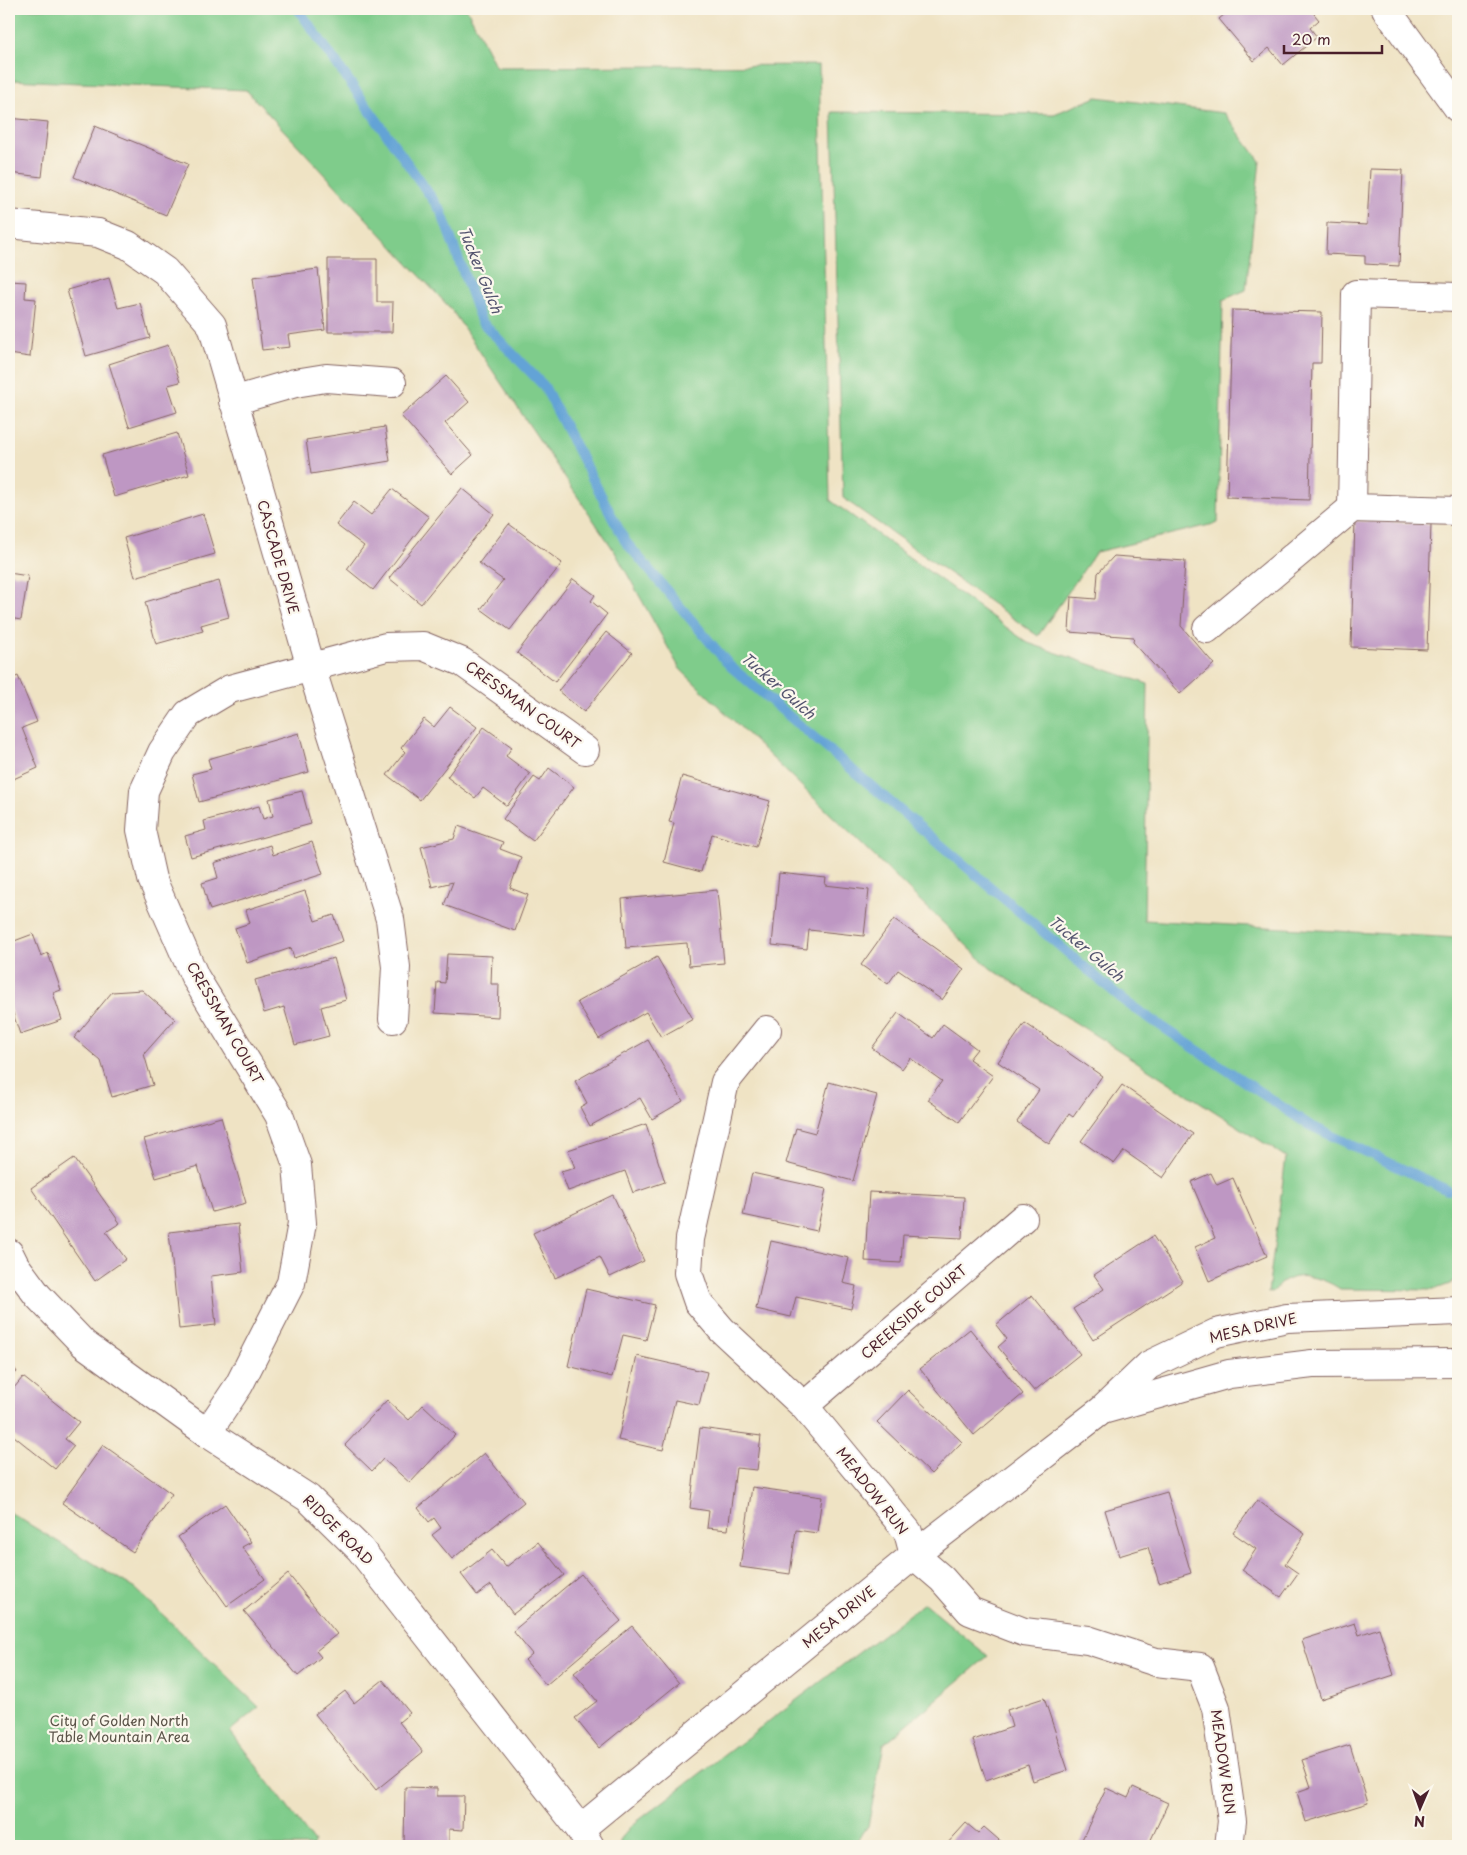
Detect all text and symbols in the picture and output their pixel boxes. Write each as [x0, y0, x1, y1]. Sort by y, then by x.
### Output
scale bar [1284, 22, 1382, 54]
text: 20 m [1292, 27, 1331, 50]
water label: Tucker Gulch [454, 223, 509, 317]
street label: CASCADE DRIVE [252, 497, 305, 616]
water label: Tucker Gulch [737, 646, 821, 724]
street label: CRESSMAN COURT [461, 656, 586, 754]
water label: Tucker Gulch [1044, 909, 1130, 986]
street label: CRESSMAN COURT [182, 958, 269, 1088]
street label: CREEKSIDE COURT [856, 1259, 972, 1364]
street label: MESA DRIVE [1207, 1307, 1299, 1348]
street label: MEADOW RUN [832, 1443, 913, 1539]
street label: RIDGE ROAD [298, 1490, 378, 1570]
street label: MESA DRIVE [797, 1580, 880, 1653]
street label: MEADOW RUN [1206, 1708, 1241, 1816]
park label: City of Golden North Table Mountain Area [48, 1710, 190, 1747]
north arrow [1394, 1782, 1444, 1832]
text: N [1414, 1811, 1425, 1832]

